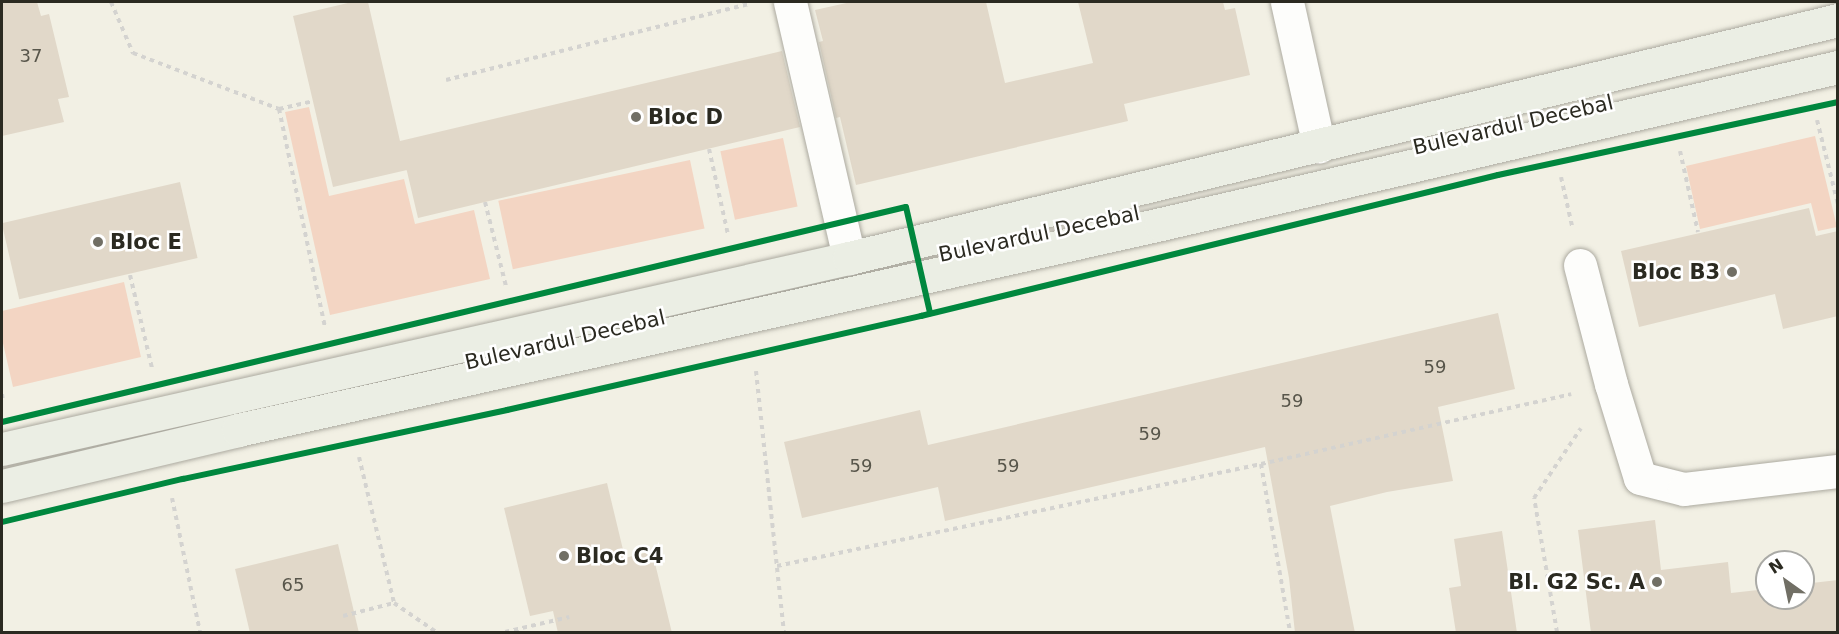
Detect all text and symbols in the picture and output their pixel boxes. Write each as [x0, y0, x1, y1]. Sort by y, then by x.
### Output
house number: 37 [20, 45, 42, 67]
street label: Bulevardul Decebal [1410, 90, 1616, 160]
place label: Bloc D [648, 104, 723, 130]
marker: Bloc D [629, 110, 643, 124]
street label: Bulevardul Decebal [936, 200, 1142, 268]
place label: Bloc E [110, 229, 182, 255]
marker: Bloc E [91, 235, 105, 249]
place label: Bloc B3 [1632, 259, 1720, 285]
marker: Bloc B3 [1725, 265, 1739, 279]
street label: Bulevardul Decebal [462, 305, 668, 375]
house number: 59 [1424, 356, 1446, 378]
house number: 59 [1281, 390, 1303, 412]
house number: 59 [1139, 423, 1161, 445]
house number: 59 [850, 455, 872, 477]
house number: 59 [997, 455, 1019, 477]
place label: Bloc C4 [576, 543, 663, 569]
marker: Bloc C4 [557, 549, 571, 563]
north arrow [1755, 550, 1815, 610]
text: N [1765, 555, 1787, 578]
place label: Bl. G2 Sc. A [1508, 569, 1645, 595]
house number: 65 [282, 574, 304, 596]
marker: Bl. G2 Sc. A [1650, 575, 1664, 589]

